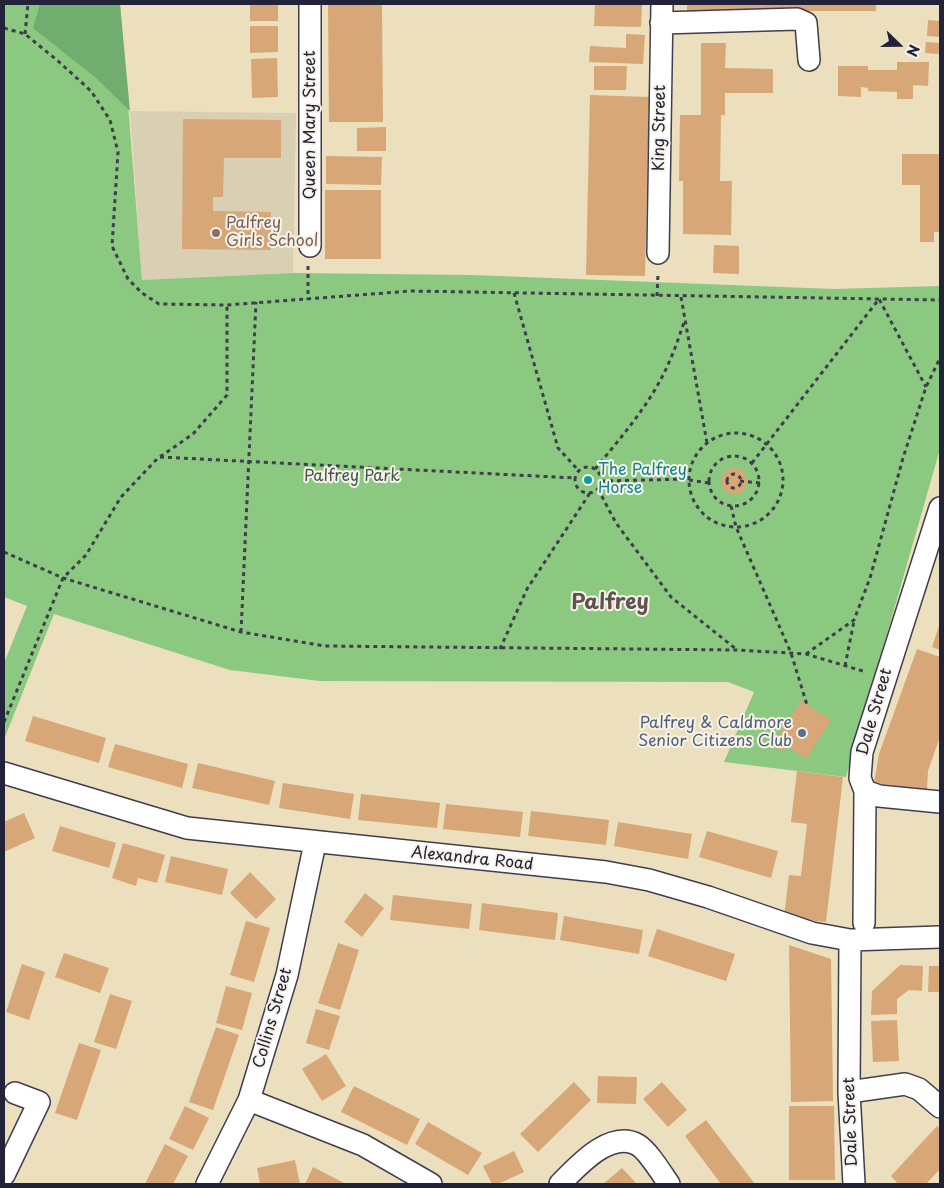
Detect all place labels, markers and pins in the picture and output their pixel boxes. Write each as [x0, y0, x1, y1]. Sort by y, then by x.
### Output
place label: Palfrey Girls School [226, 214, 318, 252]
marker: Palfrey Girls School [210, 227, 222, 239]
place label: The Palfrey Horse [598, 461, 687, 499]
marker: The Palfrey Horse [582, 474, 594, 486]
place label: Palfrey & Caldmore Senior Citizens Club [638, 714, 792, 752]
marker: Palfrey & Caldmore Senior Citizens Club [796, 727, 808, 739]

